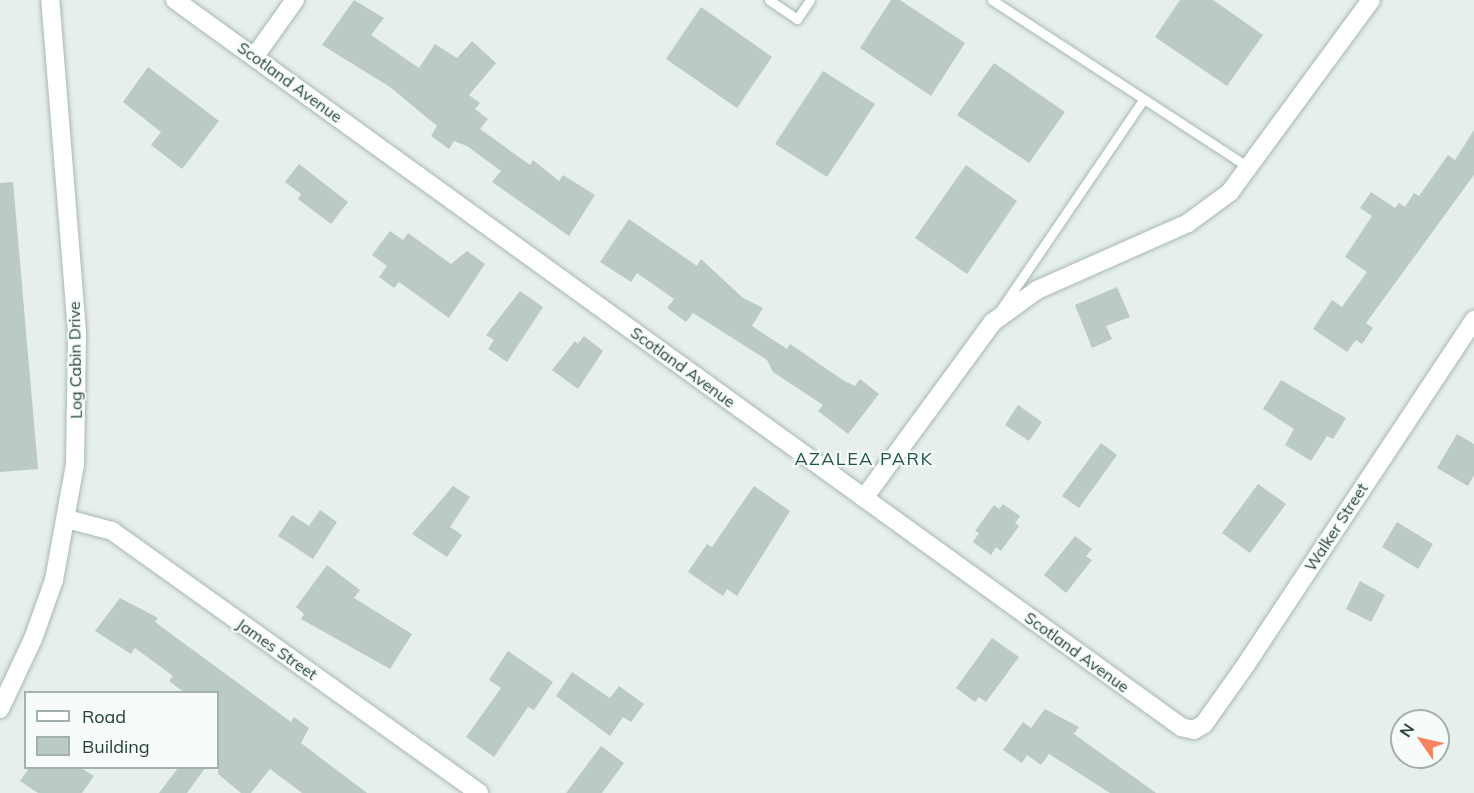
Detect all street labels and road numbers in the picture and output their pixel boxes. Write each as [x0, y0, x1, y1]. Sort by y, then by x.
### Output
street label: Scotland Avenue [234, 38, 346, 126]
street label: Log Cabin Drive [64, 301, 86, 419]
street label: Scotland Avenue [627, 323, 739, 411]
street label: Walker Street [1300, 479, 1372, 575]
street label: Scotland Avenue [1021, 608, 1133, 696]
street label: James Street [233, 614, 321, 684]

